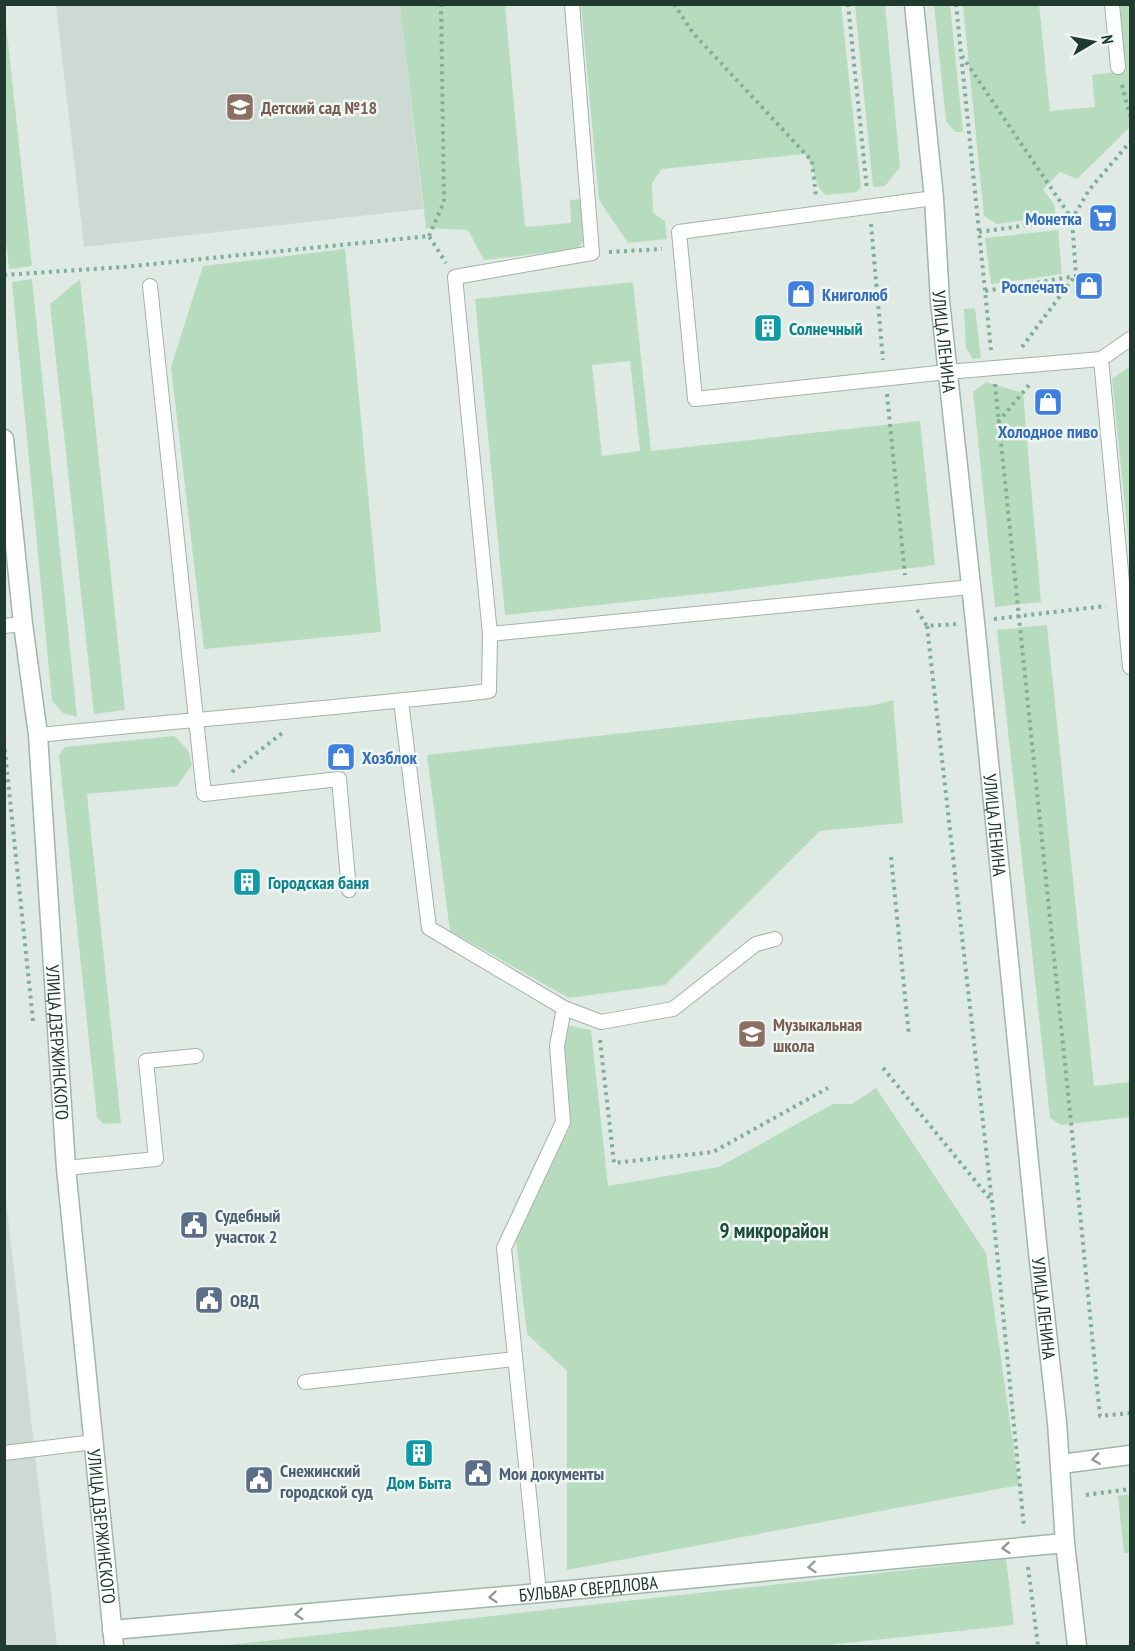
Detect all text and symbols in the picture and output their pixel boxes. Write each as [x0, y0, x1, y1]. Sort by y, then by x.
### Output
north arrow [1063, 12, 1123, 72]
text: N [1097, 33, 1118, 45]
school or university icon: Детский сад №18 [224, 91, 256, 123]
place label: Детский сад №18 [261, 96, 377, 119]
supermarket icon: Монетка [1087, 202, 1119, 234]
place label: Монетка [1025, 207, 1082, 230]
shop icon: Роспечать [1073, 270, 1105, 302]
place label: Роспечать [1001, 275, 1069, 298]
shop icon: Книголюб [785, 278, 817, 310]
place label: Книголюб [822, 283, 888, 306]
street label: УЛИЦА ЛЕНИНА [928, 290, 961, 394]
building icon: Солнечный [752, 312, 784, 344]
place label: Солнечный [789, 317, 862, 340]
shop icon: Холодное пиво [1032, 386, 1064, 418]
place label: Холодное пиво [998, 420, 1098, 443]
shop icon: Хозблок [325, 741, 357, 773]
place label: Хозблок [362, 746, 417, 769]
street label: УЛИЦА ЛЕНИНА [979, 773, 1012, 878]
building icon: Городская баня [231, 866, 263, 898]
place label: Городская баня [268, 871, 369, 894]
street label: УЛИЦА ДЗЕРЖИНСКОГО [41, 964, 74, 1121]
place label: Музыкальная школа [773, 1013, 862, 1057]
school or university icon: Музыкальная школа [736, 1018, 768, 1050]
place label: Судебный участок 2 [214, 1204, 280, 1248]
public building icon: Судебный участок 2 [178, 1209, 210, 1241]
district label: 9 микрорайон [720, 1217, 828, 1244]
street label: УЛИЦА ЛЕНИНА [1027, 1256, 1061, 1361]
public building icon: ОВД [193, 1284, 225, 1316]
place label: ОВД [230, 1289, 260, 1312]
building icon: Дом Быта [403, 1437, 435, 1469]
street label: УЛИЦА ДЗЕРЖИНСКОГО [83, 1448, 121, 1605]
one-way arrow [1091, 1453, 1100, 1465]
public building icon: Мои документы [462, 1457, 494, 1489]
place label: Снежинский городской суд [280, 1459, 373, 1503]
place label: Мои документы [499, 1462, 604, 1485]
public building icon: Снежинский городской суд [243, 1464, 275, 1496]
place label: Дом Быта [387, 1471, 451, 1494]
one-way arrow [1002, 1541, 1011, 1554]
one-way arrow [808, 1560, 817, 1573]
street label: БУЛЬВАР СВЕРДЛОВА [518, 1570, 659, 1606]
one-way arrow [488, 1590, 497, 1603]
one-way arrow [294, 1607, 303, 1620]

